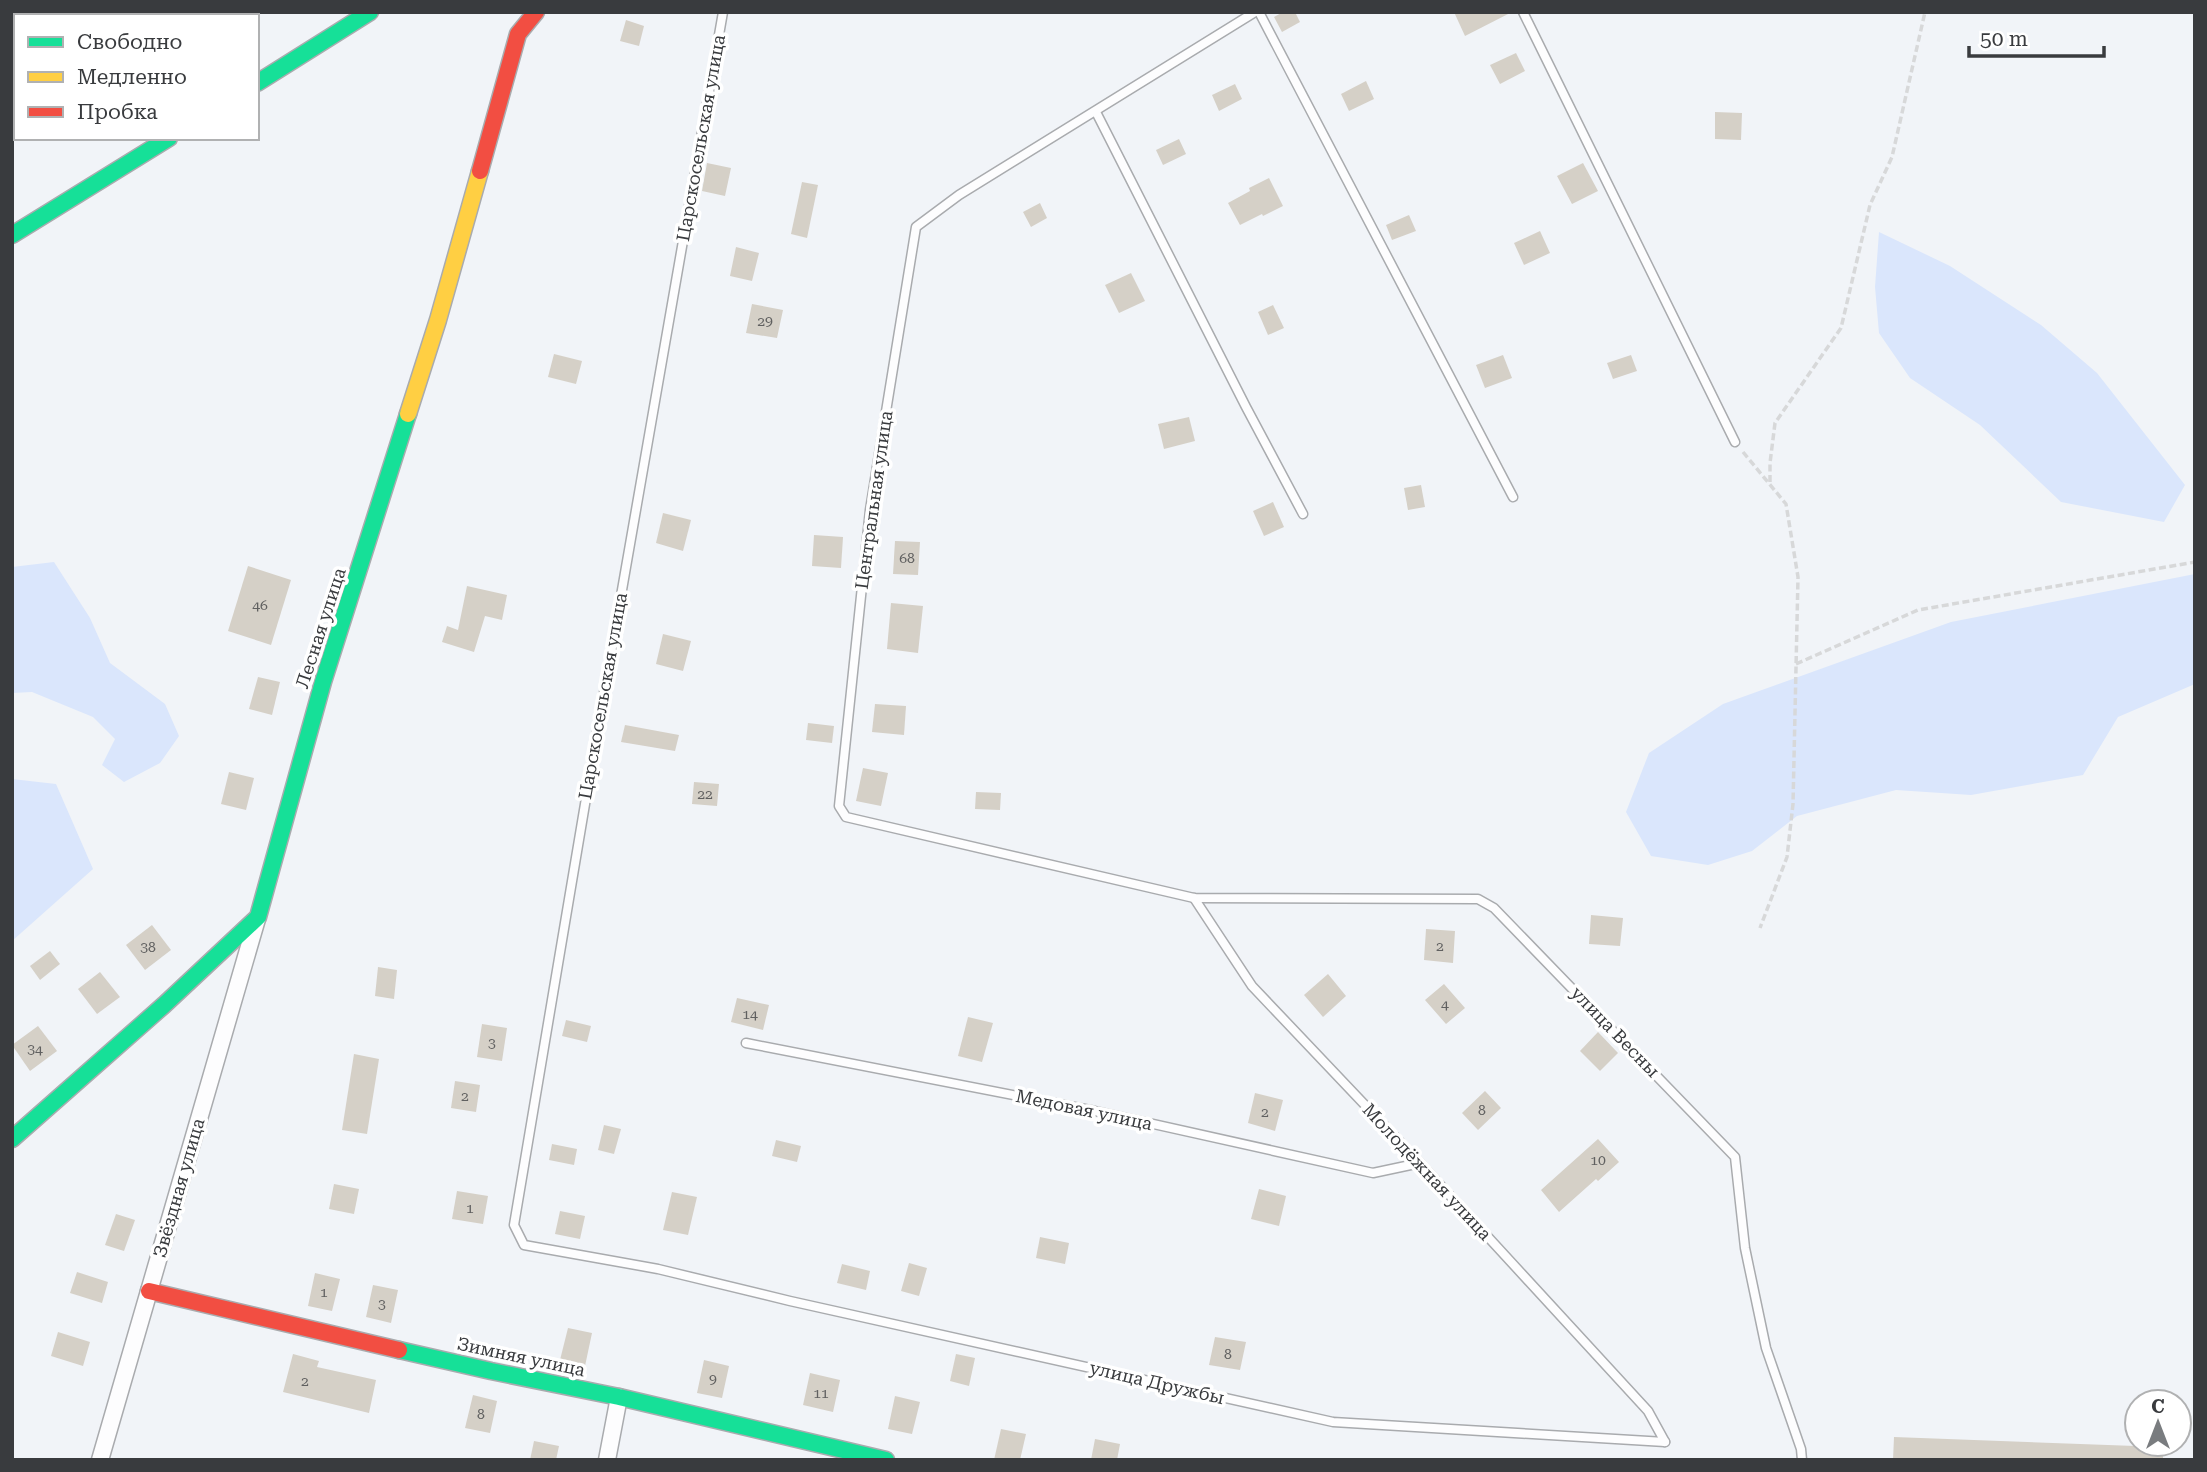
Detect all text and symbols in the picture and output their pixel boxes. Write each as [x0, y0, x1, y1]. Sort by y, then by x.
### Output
legend [14, 14, 259, 140]
scale bar [1969, 14, 2104, 58]
text: 50 m [1980, 27, 2028, 51]
text: Свободно [77, 30, 183, 54]
street label: Царскосельская улица [672, 33, 729, 243]
text: Медленно [77, 65, 187, 89]
text: Пробка [77, 100, 158, 124]
house number: 29 [757, 313, 773, 329]
street label: Центральная улица [851, 409, 896, 591]
house number: 68 [899, 550, 915, 566]
street label: Лесная улица [291, 565, 350, 691]
street label: Царскосельская улица [574, 591, 631, 801]
house number: 46 [252, 597, 268, 613]
house number: 22 [697, 786, 713, 802]
house number: 2 [1436, 938, 1444, 954]
house number: 38 [140, 939, 156, 955]
street label: улица Весны [1567, 982, 1664, 1082]
house number: 4 [1441, 996, 1449, 1012]
house number: 14 [742, 1006, 758, 1022]
house number: 3 [488, 1035, 496, 1051]
house number: 34 [27, 1041, 43, 1057]
street label: Медовая улица [1014, 1085, 1154, 1134]
house number: 2 [461, 1088, 469, 1104]
street label: Молодёжная улица [1359, 1099, 1496, 1245]
house number: 8 [1478, 1102, 1486, 1118]
house number: 2 [1261, 1104, 1269, 1120]
street label: Звёздная улица [149, 1116, 209, 1260]
house number: 10 [1590, 1152, 1606, 1168]
house number: 1 [466, 1200, 474, 1216]
house number: 1 [320, 1284, 328, 1300]
house number: 3 [378, 1296, 386, 1312]
street label: Зимняя улица [455, 1333, 587, 1380]
house number: 8 [1224, 1346, 1232, 1362]
street label: улица Дружбы [1088, 1357, 1227, 1408]
house number: 9 [709, 1371, 717, 1387]
house number: 2 [301, 1373, 309, 1389]
house number: 11 [813, 1385, 829, 1401]
north arrow [2123, 1388, 2193, 1458]
text: С [2151, 1395, 2165, 1418]
house number: 8 [477, 1406, 485, 1422]

